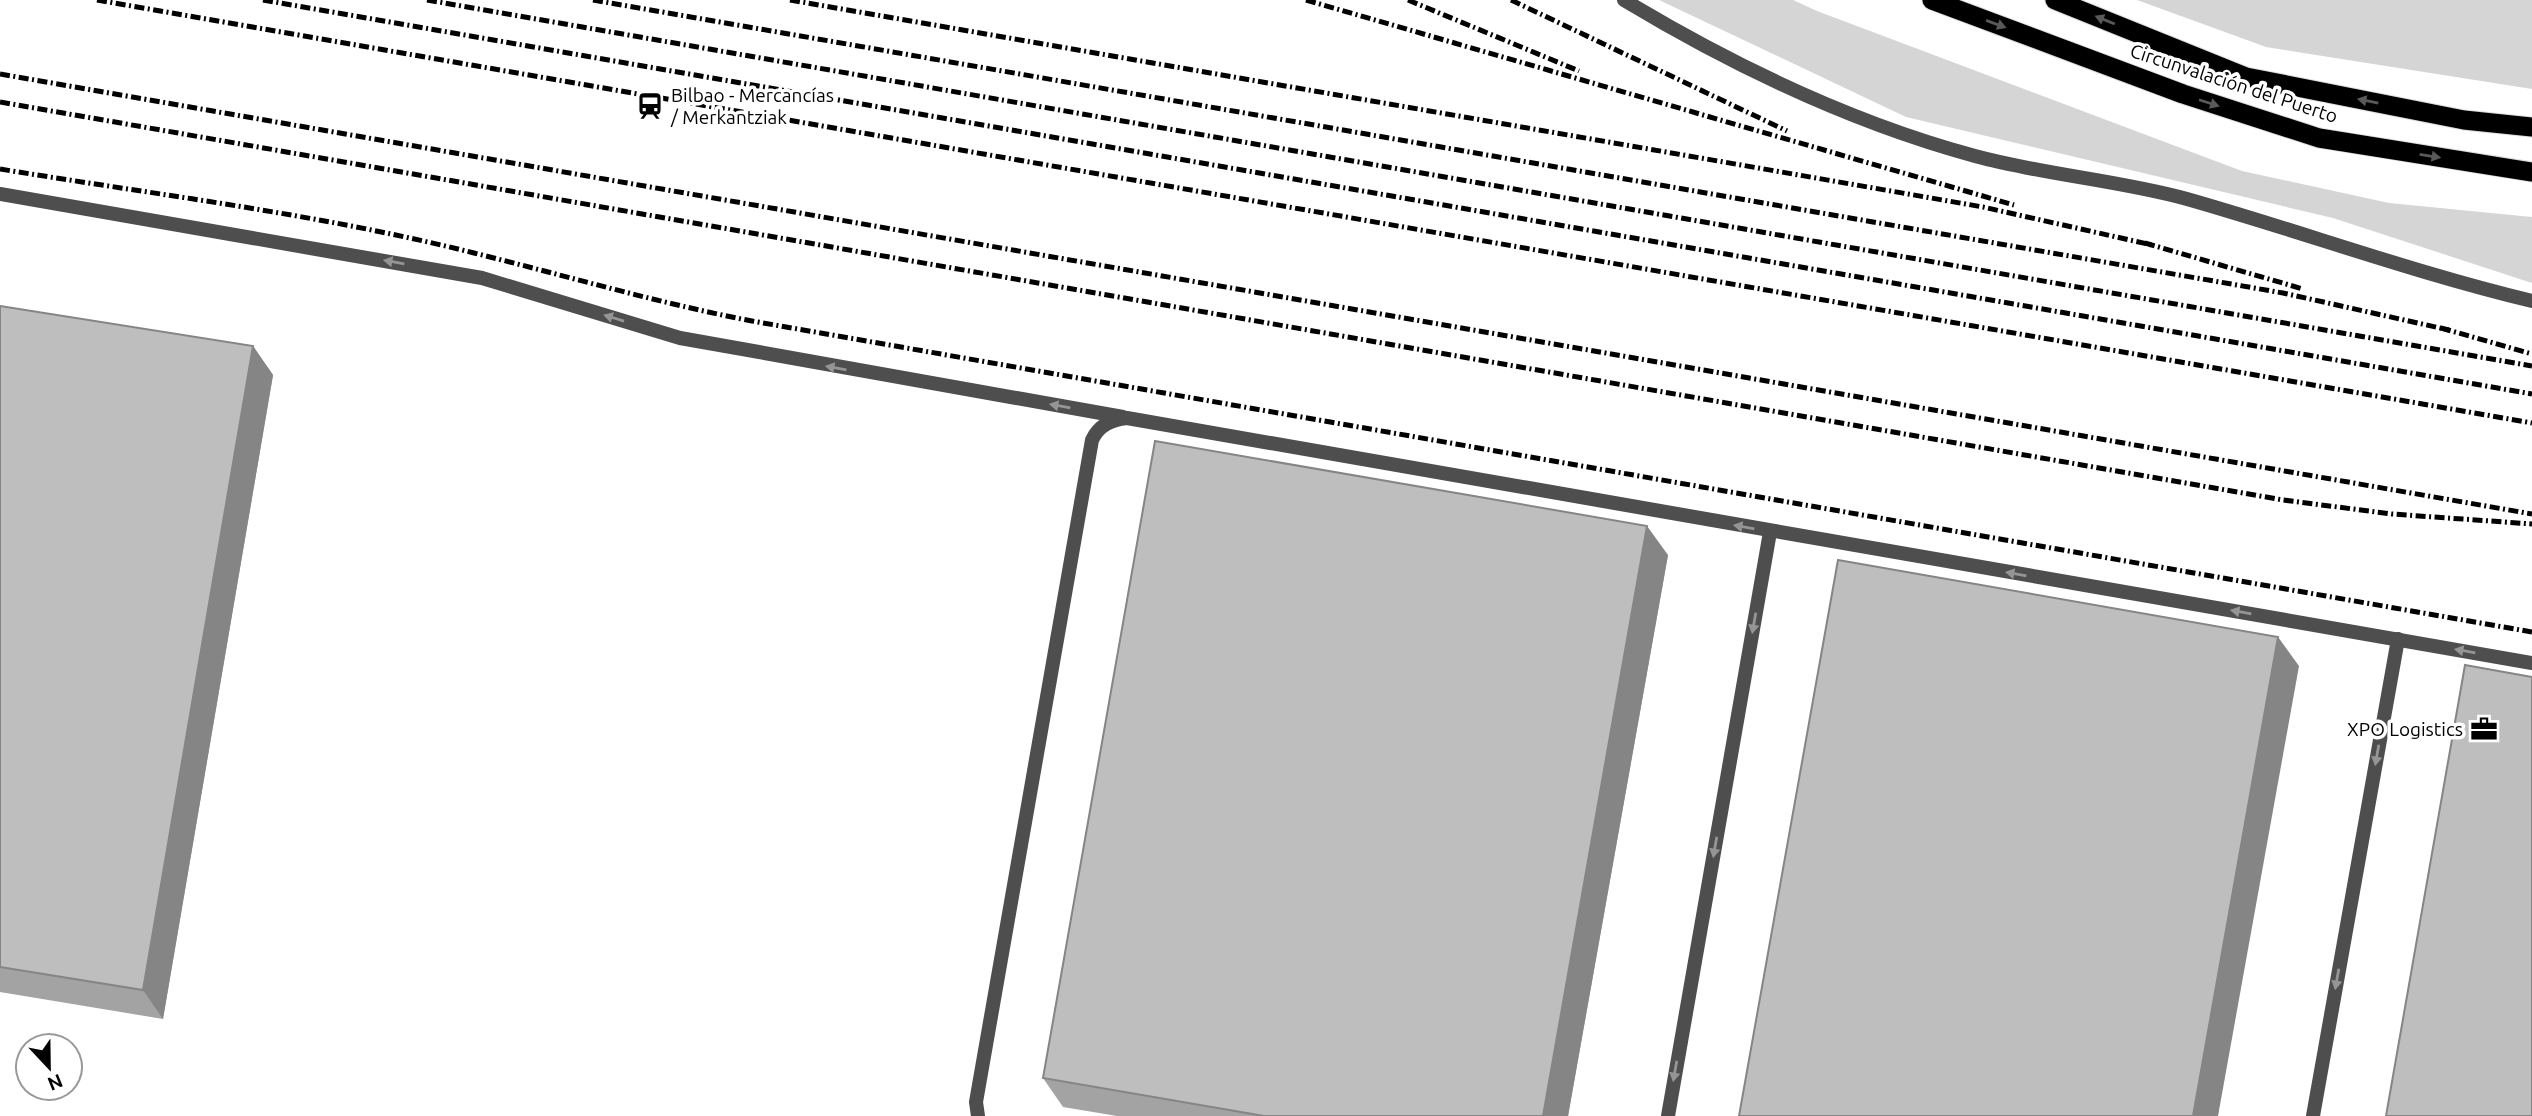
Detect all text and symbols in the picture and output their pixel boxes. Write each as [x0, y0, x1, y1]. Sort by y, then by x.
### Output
one-way arrow [2094, 14, 2115, 25]
one-way arrow [1985, 19, 2006, 30]
street label: Circunvalación del Puerto [2127, 39, 2341, 127]
place label: Bilbao - Mercancías / Merkantziak [670, 84, 834, 128]
station icon: Bilbao - Mercancías / Merkantziak [635, 91, 665, 121]
one-way arrow [2357, 95, 2379, 106]
one-way arrow [2199, 98, 2220, 108]
one-way arrow [2419, 151, 2441, 162]
one-way arrow [383, 256, 405, 267]
one-way arrow [603, 313, 624, 323]
one-way arrow [825, 362, 847, 373]
one-way arrow [1049, 400, 1071, 411]
one-way arrow [1733, 521, 1755, 532]
one-way arrow [2005, 568, 2027, 579]
one-way arrow [2230, 607, 2252, 618]
one-way arrow [1748, 612, 1759, 634]
one-way arrow [2454, 645, 2476, 656]
office icon: XPO Logistics [2469, 714, 2499, 744]
place label: XPO Logistics [2347, 718, 2463, 740]
one-way arrow [2371, 744, 2382, 766]
one-way arrow [1709, 836, 1720, 858]
one-way arrow [2332, 968, 2343, 990]
north arrow [14, 1032, 84, 1102]
one-way arrow [1669, 1060, 1680, 1082]
text: N [45, 1070, 66, 1096]

